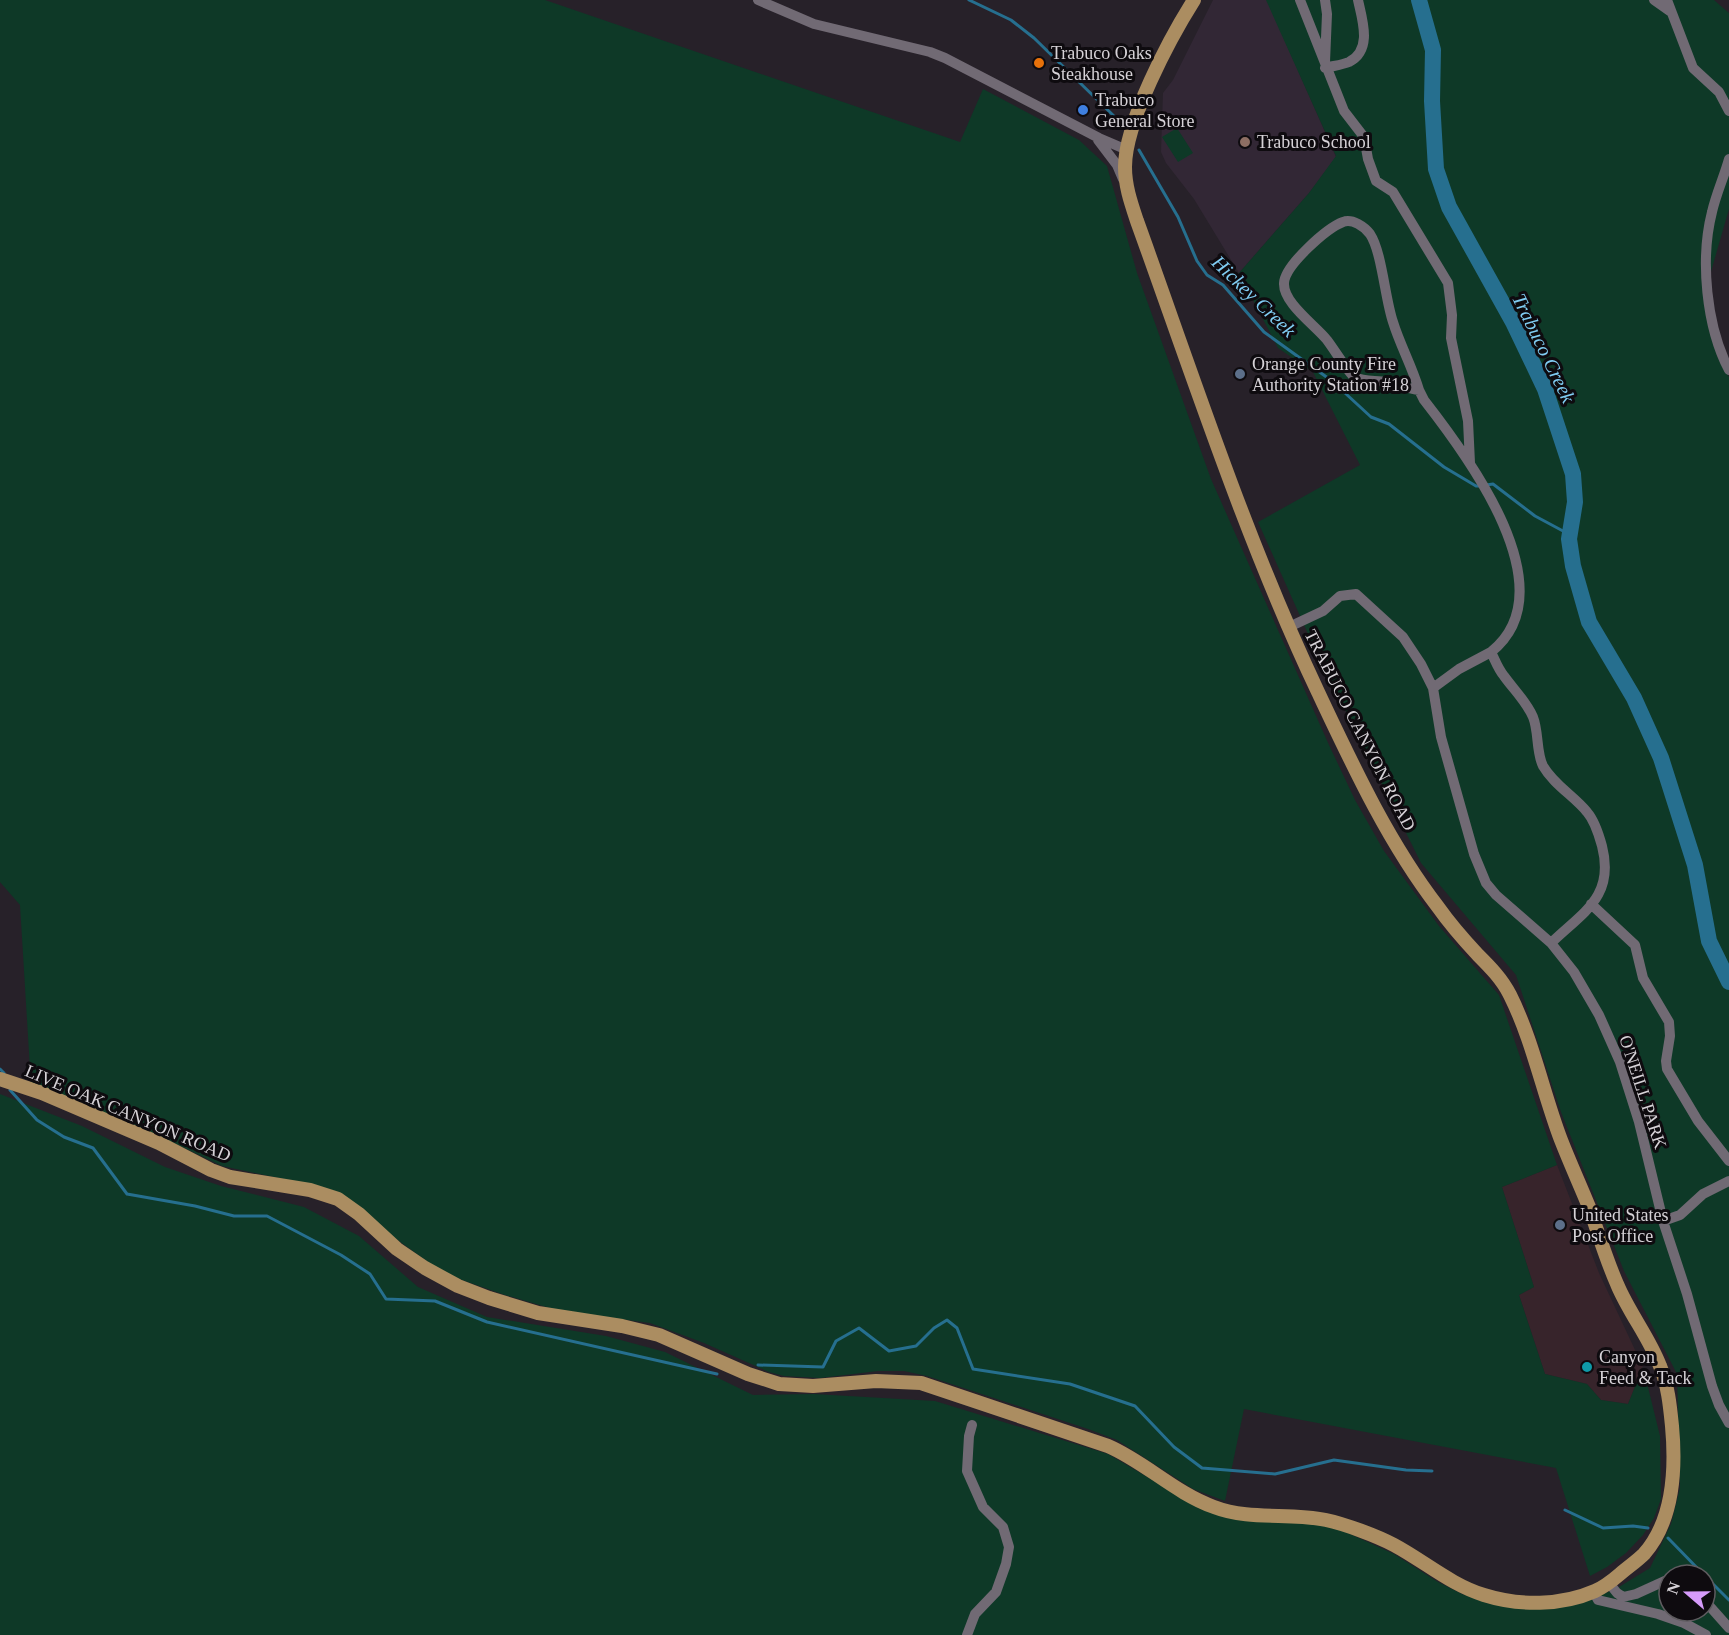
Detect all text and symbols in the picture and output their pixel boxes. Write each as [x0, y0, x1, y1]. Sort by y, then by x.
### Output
place label: Trabuco Oaks Steakhouse [1051, 43, 1152, 84]
marker: Trabuco Oaks Steakhouse [1032, 56, 1046, 70]
place label: Trabuco General Store [1095, 90, 1194, 131]
marker: Trabuco General Store [1076, 103, 1090, 117]
place label: Trabuco School [1257, 132, 1371, 152]
marker: Trabuco School [1238, 135, 1252, 149]
water label: Hickey Creek [1206, 250, 1301, 343]
water label: Trabuco Creek [1508, 290, 1580, 407]
place label: Orange County Fire Authority Station #18 [1252, 354, 1409, 395]
marker: Orange County Fire Authority Station #18 [1233, 367, 1247, 381]
street label: TRABUCO CANYON ROAD [1300, 626, 1420, 834]
street label: O'NEILL PARK [1615, 1033, 1671, 1151]
street label: LIVE OAK CANYON ROAD [22, 1061, 234, 1165]
place label: United States Post Office [1572, 1205, 1669, 1246]
marker: United States Post Office [1553, 1218, 1567, 1232]
place label: Canyon Feed & Tack [1599, 1347, 1691, 1388]
marker: Canyon Feed & Tack [1580, 1360, 1594, 1374]
north arrow [1657, 1563, 1717, 1623]
text: N [1663, 1579, 1683, 1596]

